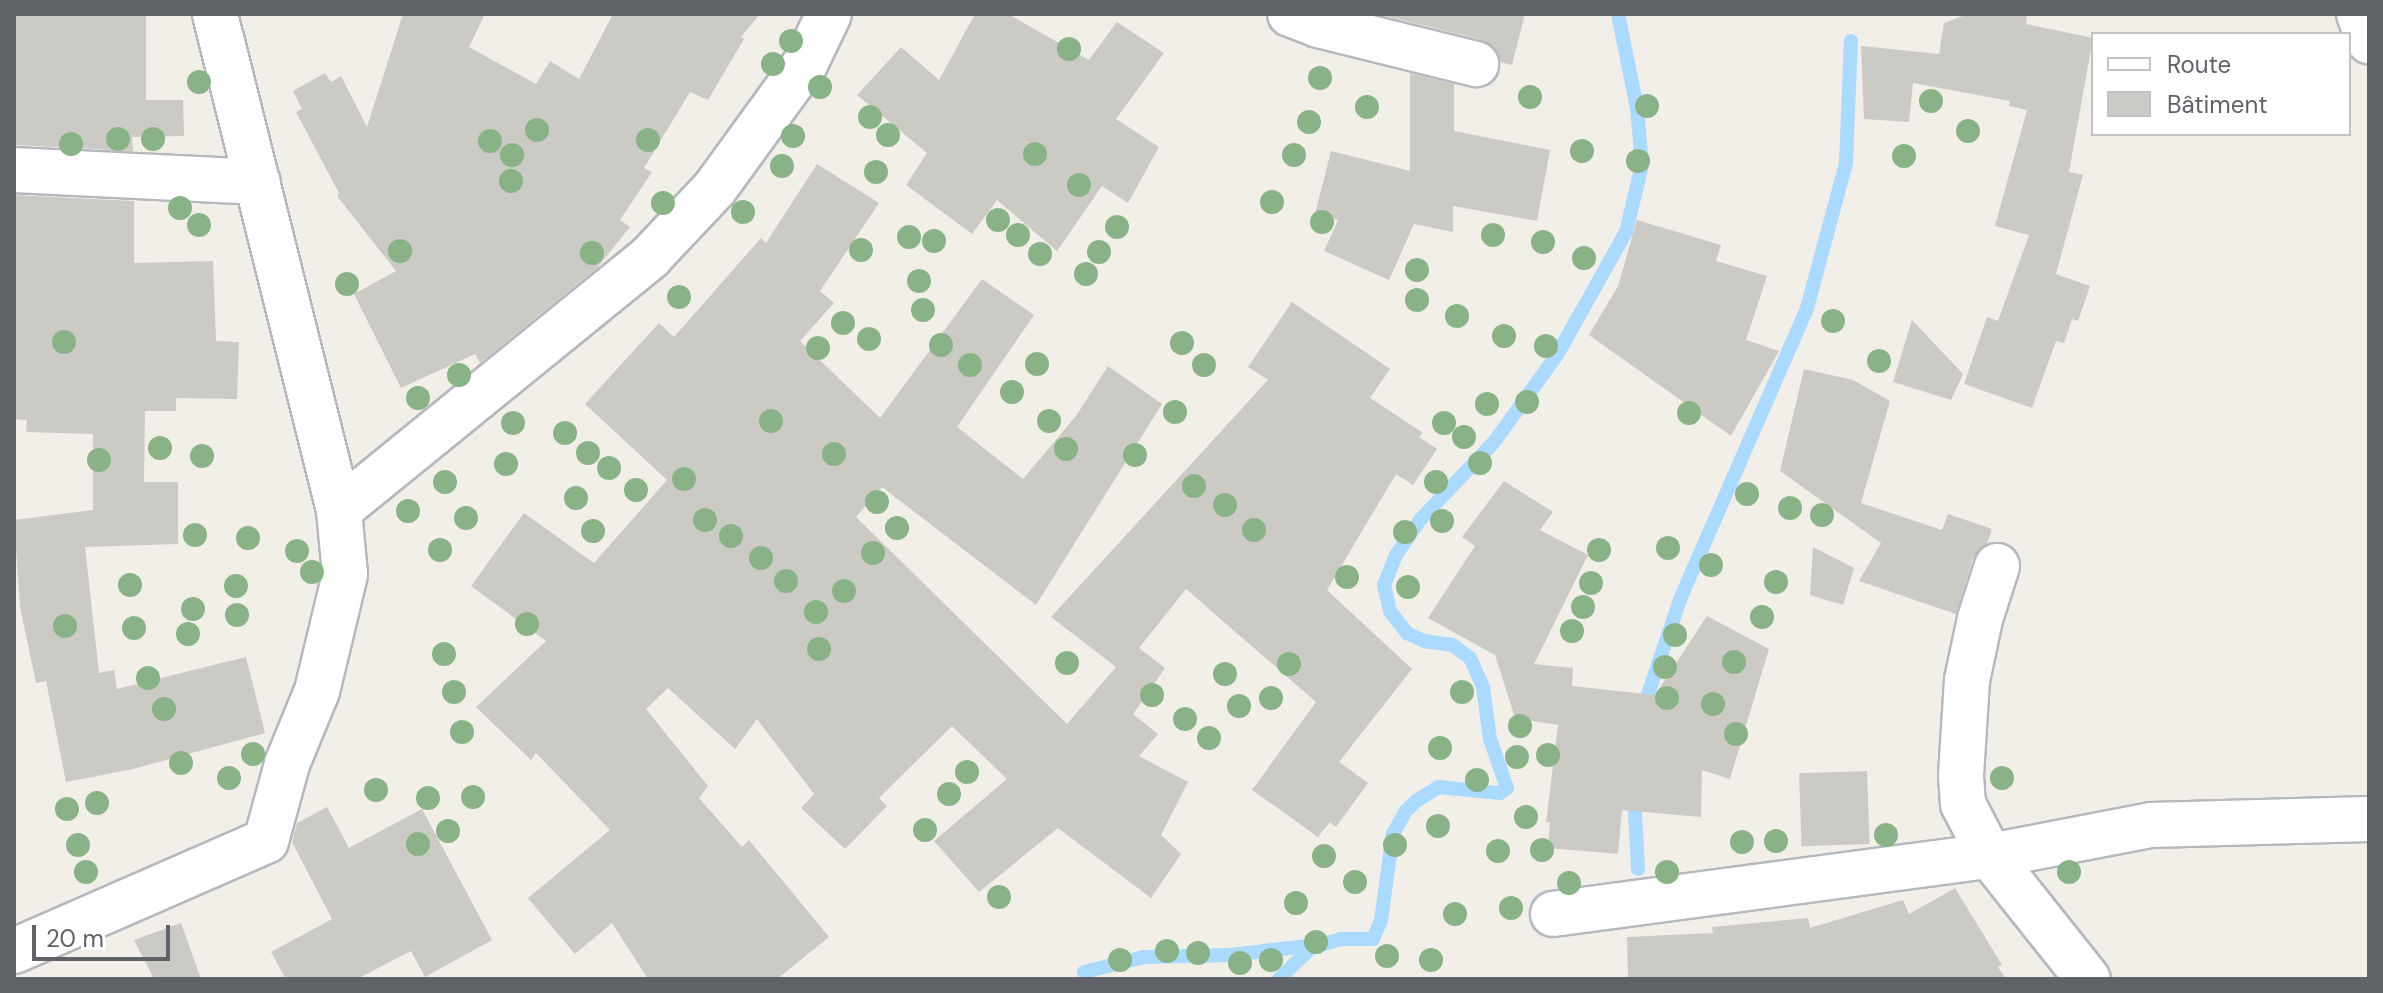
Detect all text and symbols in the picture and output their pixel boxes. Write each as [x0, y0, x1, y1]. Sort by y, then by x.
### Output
legend [2091, 32, 2351, 136]
text: Route [2167, 49, 2231, 80]
text: Bâtiment [2167, 89, 2268, 120]
scale bar [36, 909, 174, 959]
text: 20 m [46, 923, 104, 954]

